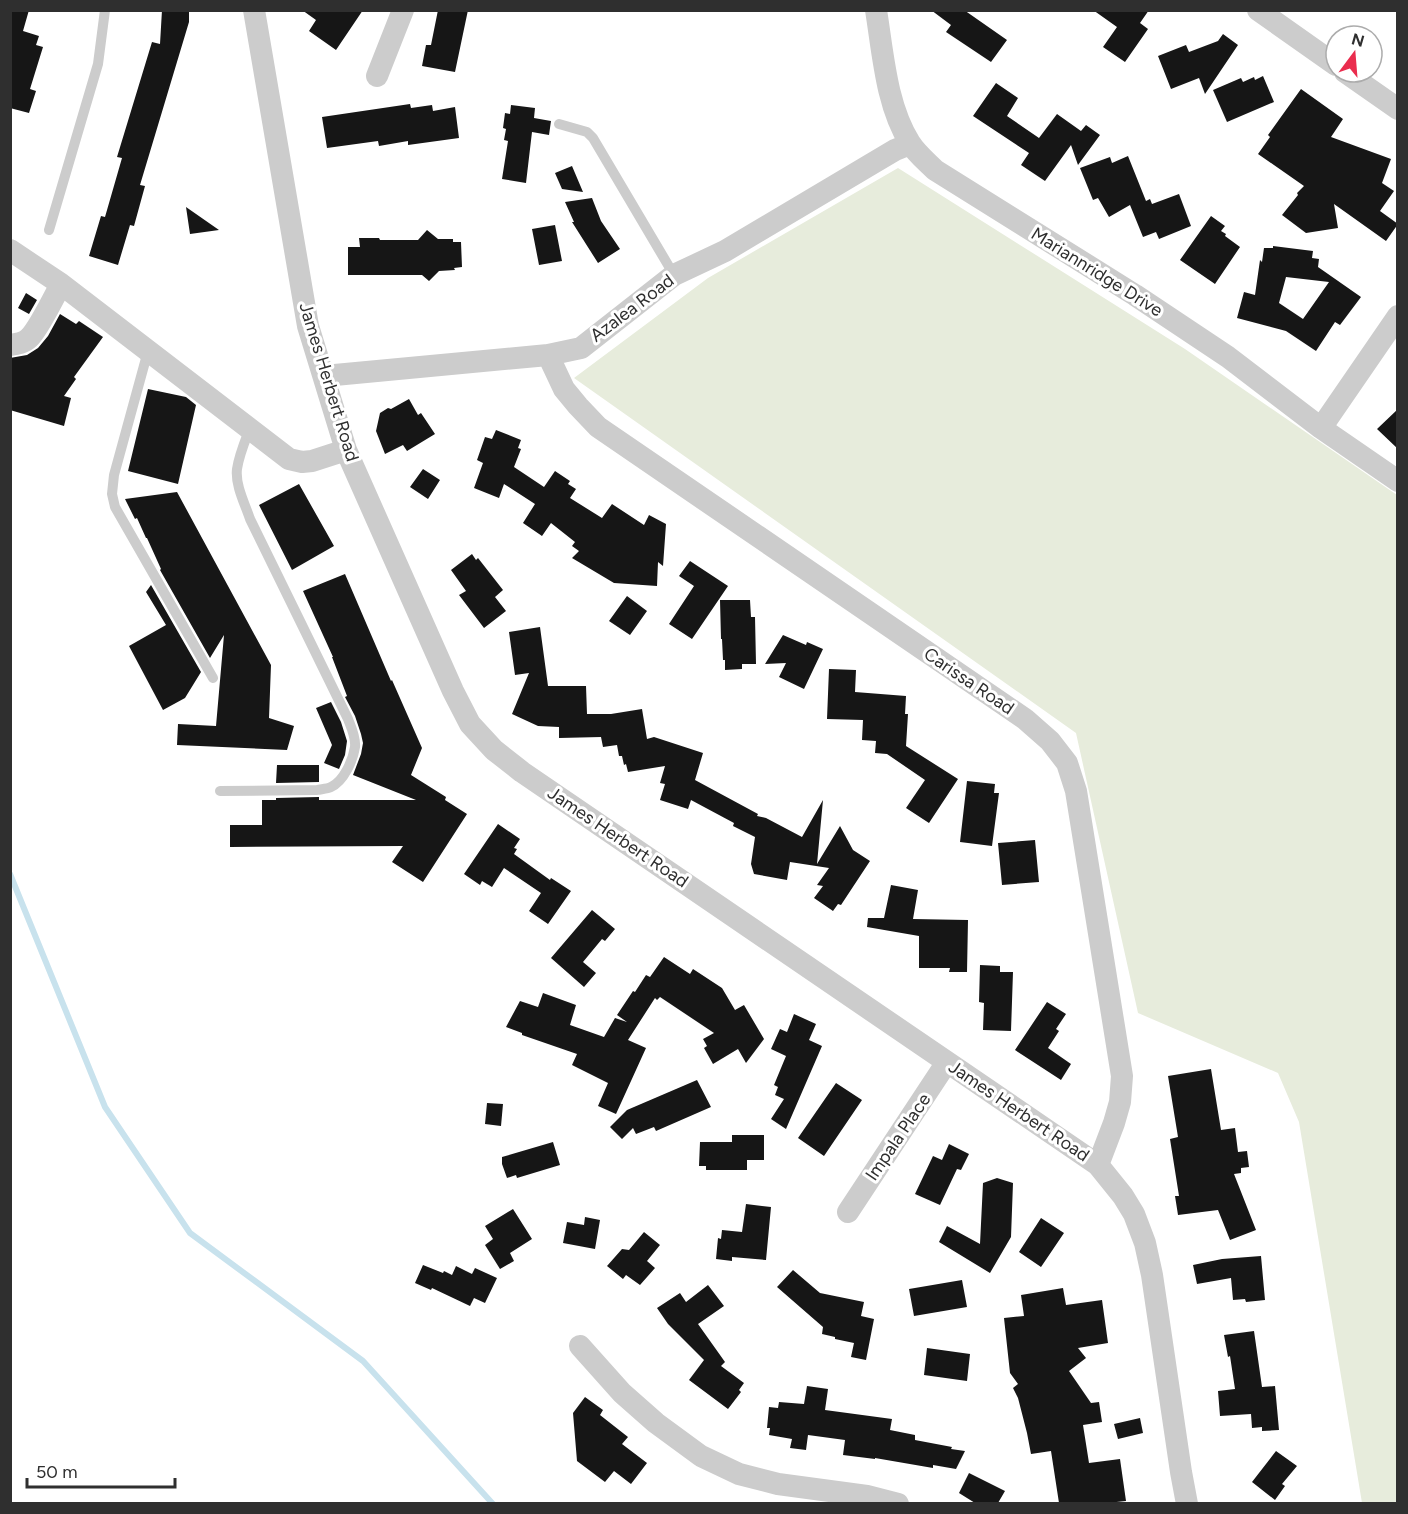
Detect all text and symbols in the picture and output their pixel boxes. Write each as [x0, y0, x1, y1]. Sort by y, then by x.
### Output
north arrow [1324, 24, 1384, 84]
text: N [1349, 29, 1367, 51]
street label: Mariannridge Drive [1027, 223, 1167, 321]
street label: Azalea Road [586, 269, 678, 347]
street label: James Herbert Road [294, 300, 364, 464]
street label: Carissa Road [920, 643, 1018, 719]
street label: James Herbert Road [543, 782, 693, 892]
street label: James Herbert Road [944, 1056, 1094, 1166]
street label: Impala Place [861, 1089, 935, 1185]
scale bar [27, 1451, 176, 1489]
text: 50 m [36, 1461, 78, 1483]

